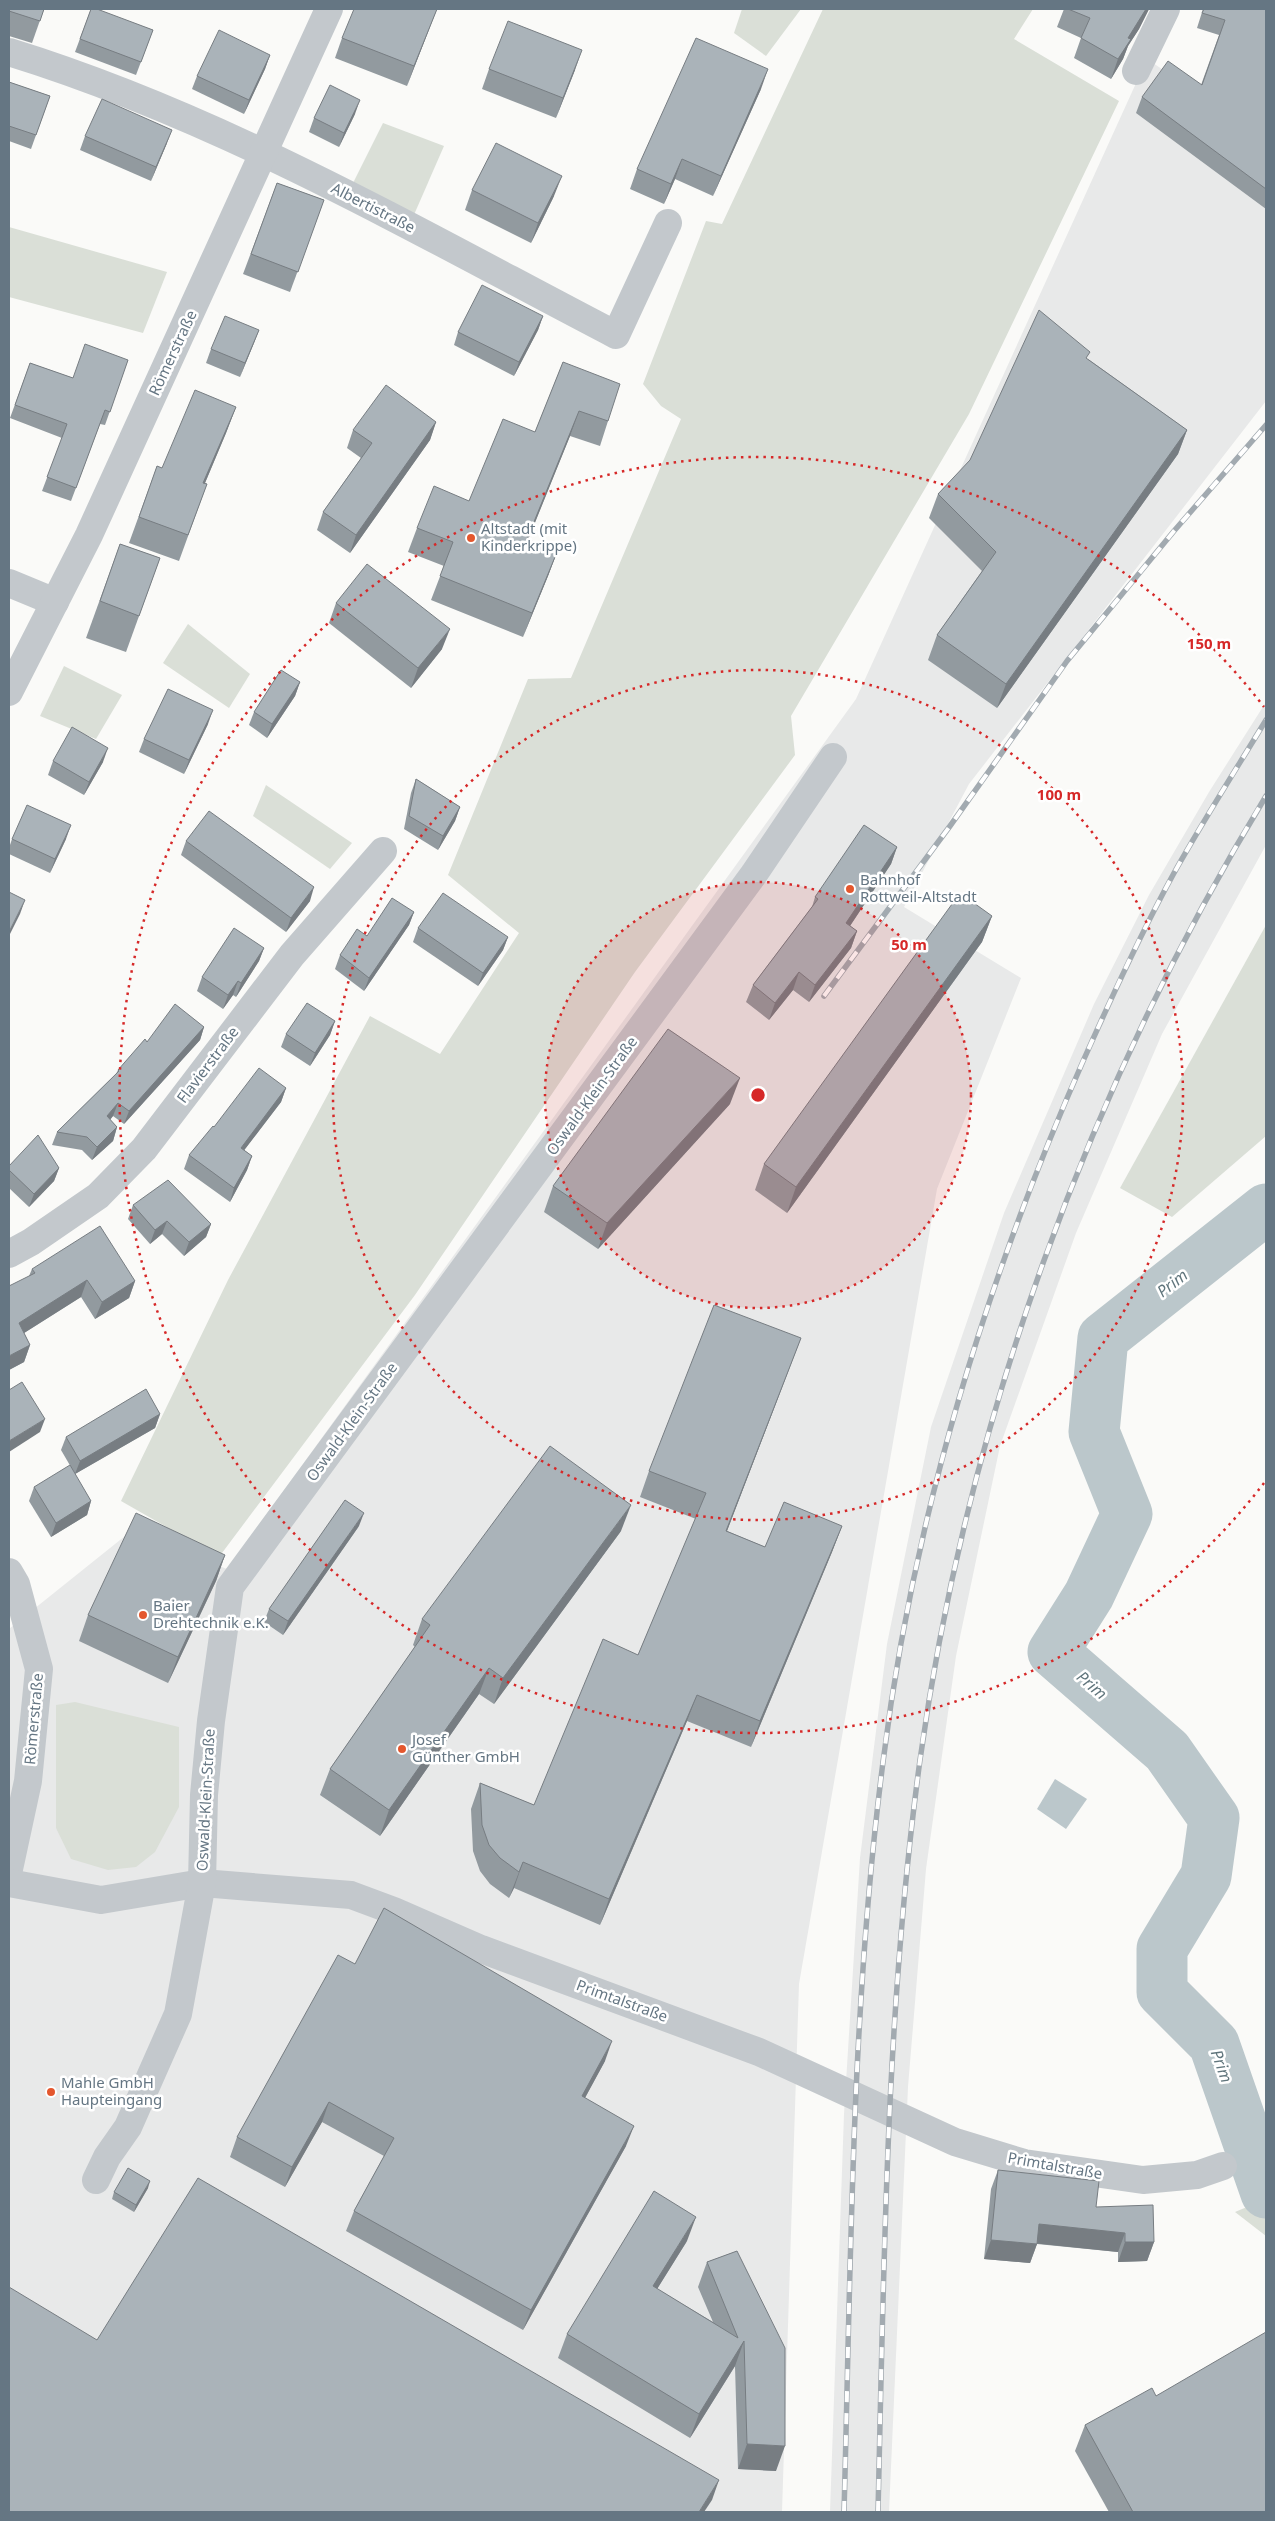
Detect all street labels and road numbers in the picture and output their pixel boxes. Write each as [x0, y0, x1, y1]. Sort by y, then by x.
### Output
street label: Albertistraße [328, 177, 419, 237]
street label: Römerstraße [144, 307, 201, 398]
street label: Flavierstraße [172, 1022, 243, 1107]
street label: Oswald-Klein-Straße [541, 1032, 641, 1159]
street label: Oswald-Klein-Straße [301, 1358, 401, 1485]
street label: Römerstraße [19, 1672, 47, 1766]
street label: Oswald-Klein-Straße [191, 1728, 219, 1872]
street label: Primtalstraße [574, 1974, 671, 2026]
street label: Primtalstraße [1006, 2147, 1104, 2183]

